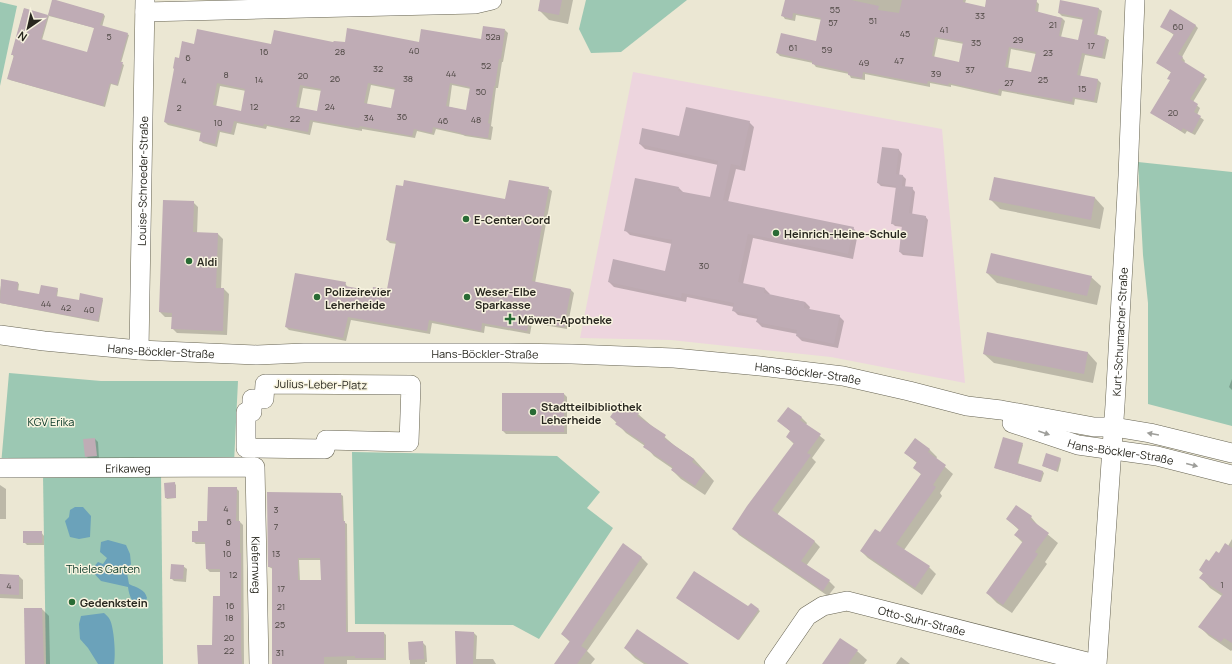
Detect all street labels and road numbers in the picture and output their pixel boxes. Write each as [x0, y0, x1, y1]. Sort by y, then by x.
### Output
street label: Louise-Schroeder-Straße [133, 115, 151, 246]
street label: Kurt-Schumacher-Straße [1108, 266, 1130, 397]
street label: Hans-Böckler-Straße [107, 340, 216, 361]
street label: Hans-Böckler-Straße [431, 346, 539, 361]
street label: Hans-Böckler-Straße [754, 358, 863, 388]
street label: Julius-Leber-Platz [274, 376, 368, 392]
street label: Hans-Böckler-Straße [1066, 435, 1176, 468]
street label: Erikaweg [105, 460, 151, 475]
street label: Kiefernweg [249, 536, 265, 594]
street label: Otto-Suhr-Straße [877, 602, 968, 639]

